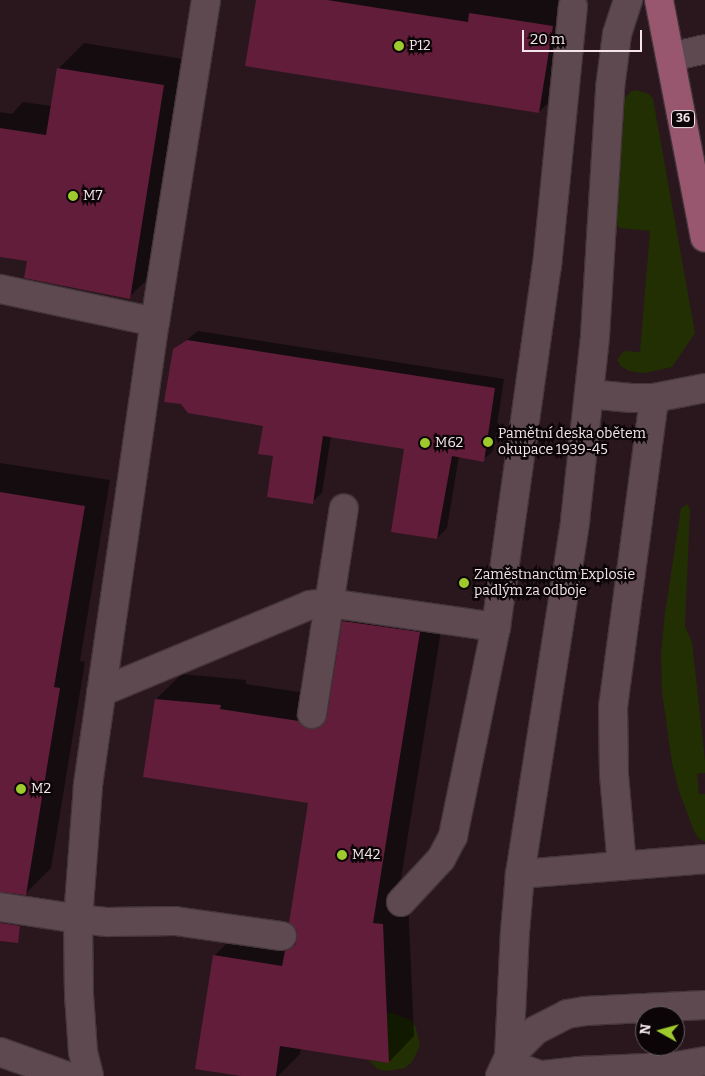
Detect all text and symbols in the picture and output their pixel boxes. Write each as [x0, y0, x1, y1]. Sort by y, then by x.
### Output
scale bar [525, 20, 645, 52]
text: 20 m [530, 30, 565, 48]
place label: P12 [409, 38, 431, 54]
marker: P12 [393, 40, 405, 52]
road number: 36 [670, 110, 696, 128]
place label: M7 [83, 188, 103, 204]
marker: M7 [67, 190, 79, 202]
place label: Pamětní deska obětem okupace 1939-45 [498, 426, 646, 458]
place label: M62 [435, 435, 463, 451]
marker: Pamětní deska obětem okupace 1939-45 [482, 436, 494, 448]
marker: M62 [419, 437, 431, 449]
place label: Zaměstnancům Explosie padlým za odboje [474, 567, 635, 600]
marker: Zaměstnancům Explosie padlým za odboje [458, 577, 470, 589]
place label: M2 [31, 781, 51, 797]
marker: M2 [15, 783, 27, 795]
place label: M42 [352, 847, 380, 863]
marker: M42 [336, 849, 348, 861]
north arrow [635, 1006, 685, 1056]
text: N [637, 1023, 655, 1036]

